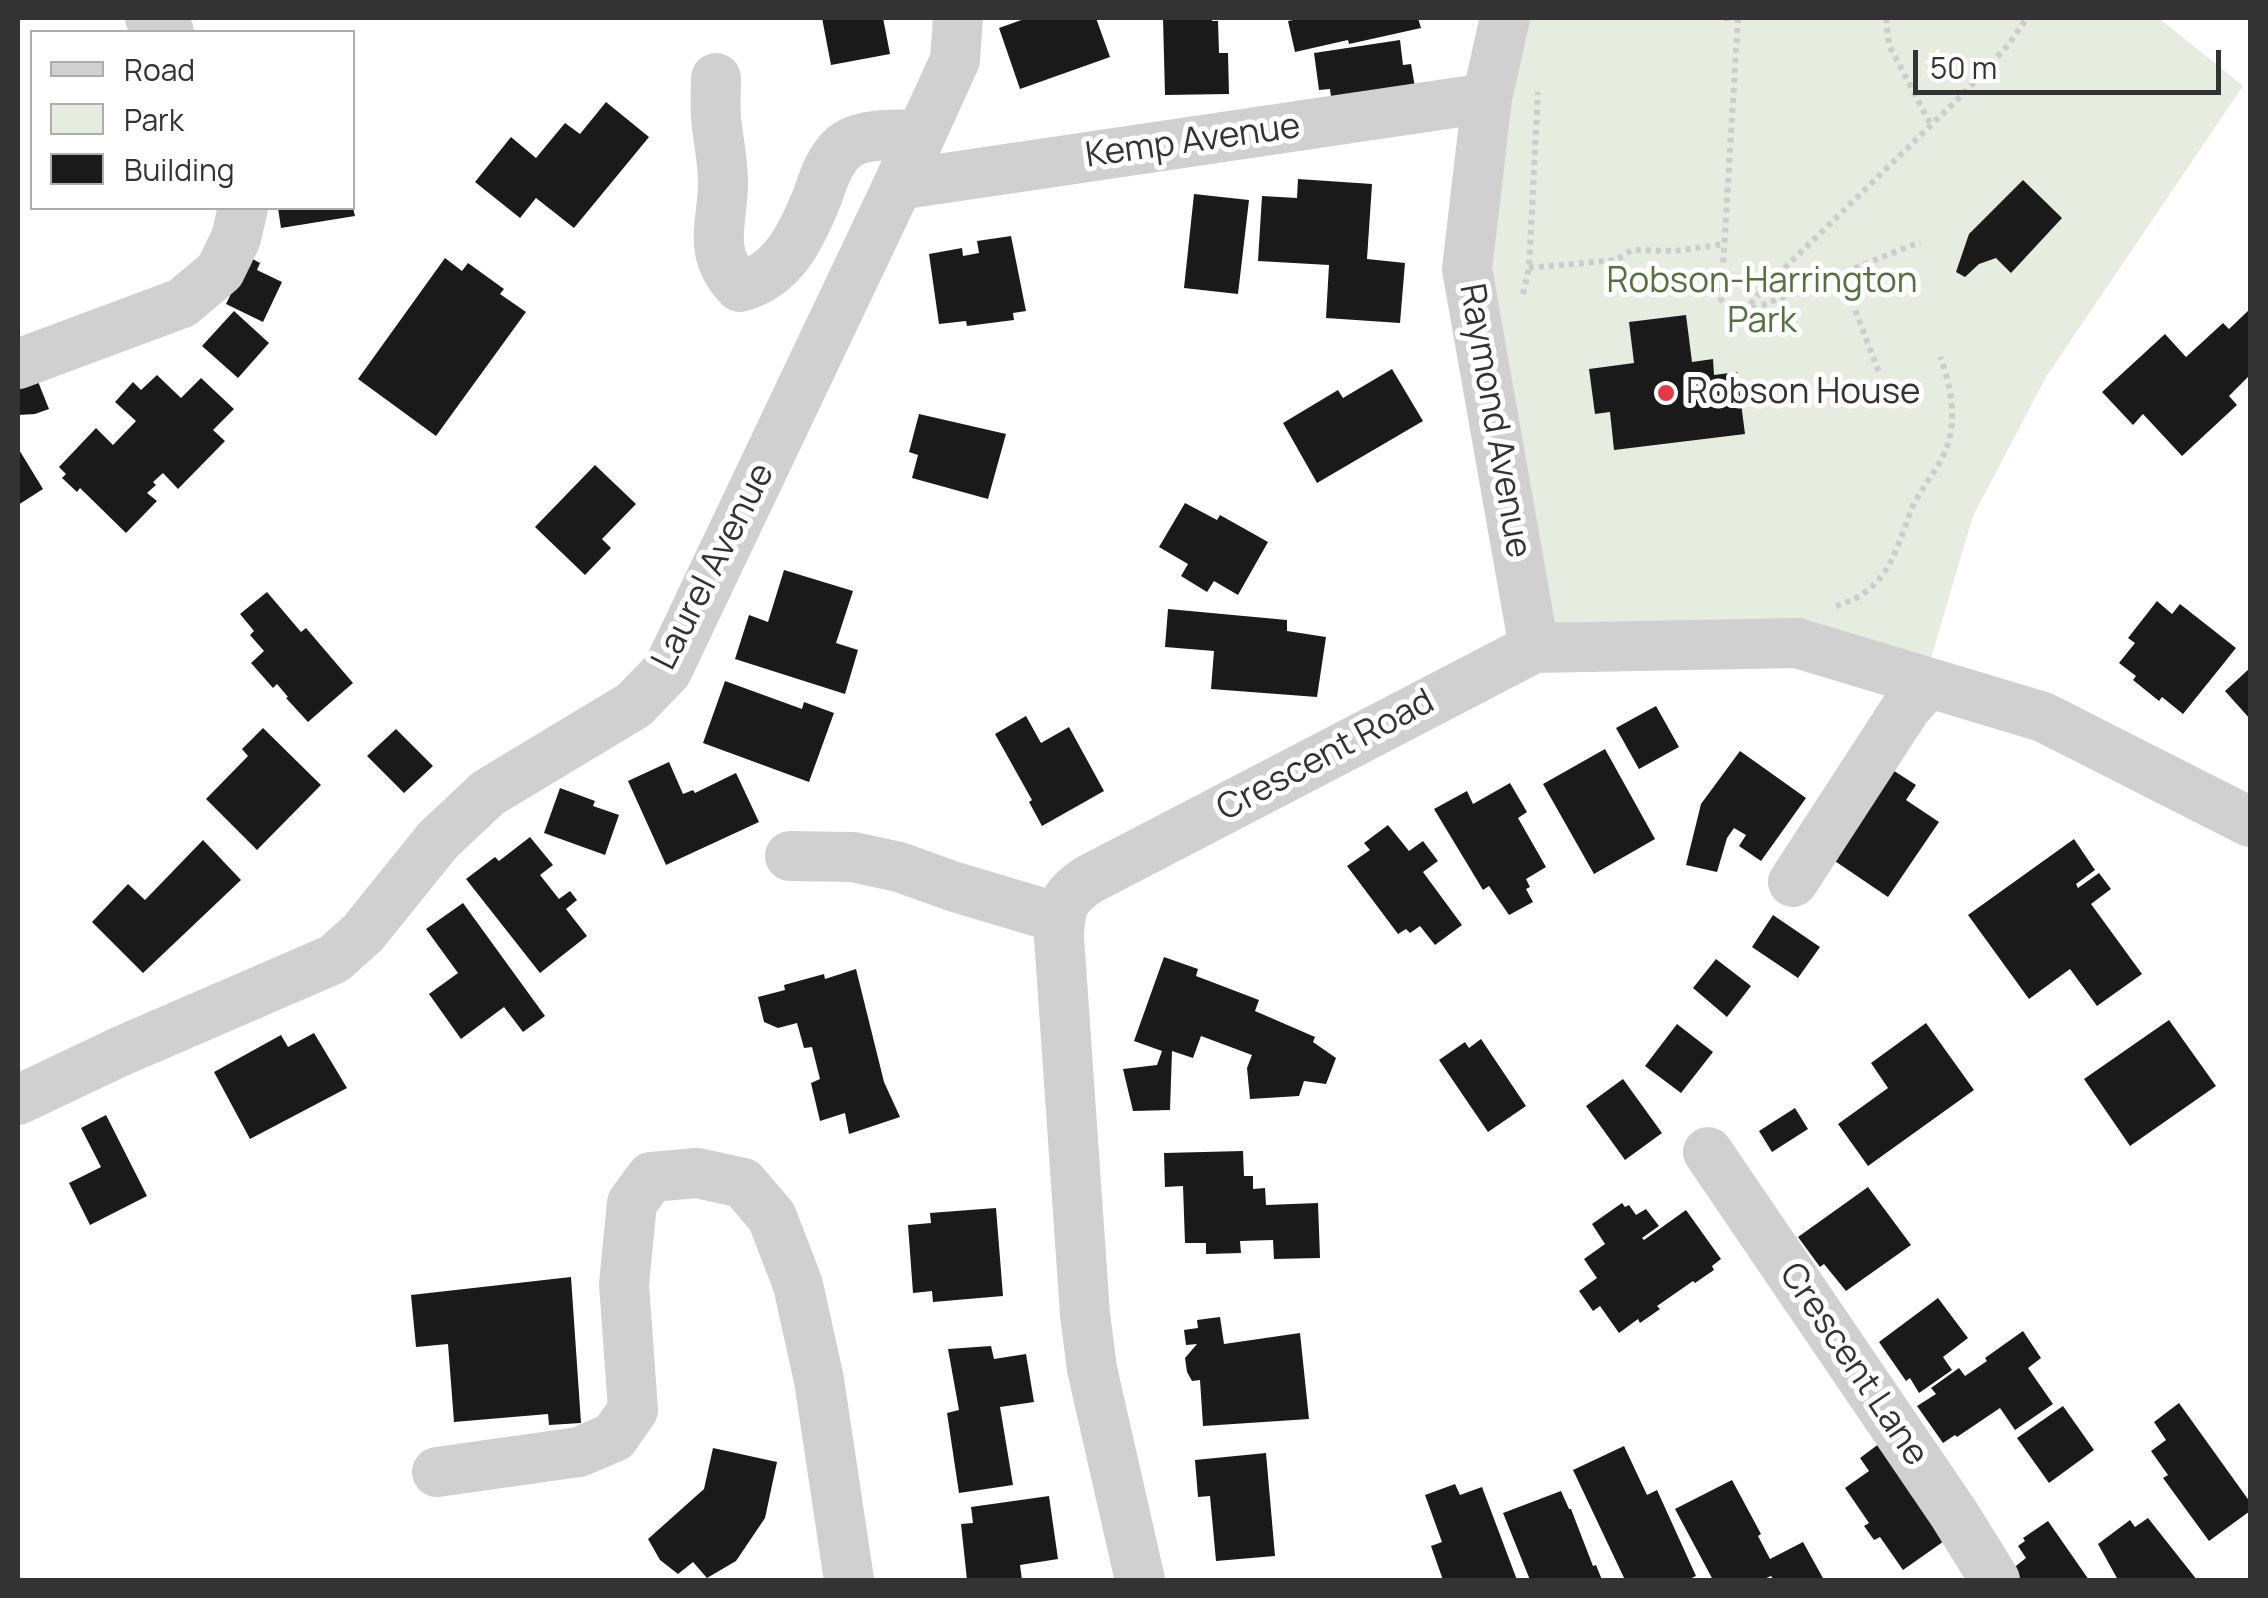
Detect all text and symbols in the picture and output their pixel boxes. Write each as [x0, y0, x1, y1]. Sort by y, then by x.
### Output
legend [30, 30, 355, 210]
scale bar [1918, 30, 2226, 92]
text: 50 m [1930, 47, 1997, 88]
text: Road [124, 49, 195, 90]
text: Park [124, 99, 184, 140]
street label: Kemp Avenue [1083, 106, 1303, 178]
text: Building [124, 149, 235, 190]
park label: Robson-Harrington Park [1606, 261, 1918, 343]
street label: Raymond Avenue [1449, 281, 1539, 561]
place label: Robson House [1686, 372, 1920, 414]
marker: Robson House [1655, 382, 1677, 404]
street label: Laurel Avenue [644, 457, 784, 677]
street label: Crescent Road [1210, 681, 1442, 831]
street label: Crescent Lane [1770, 1256, 1936, 1474]

